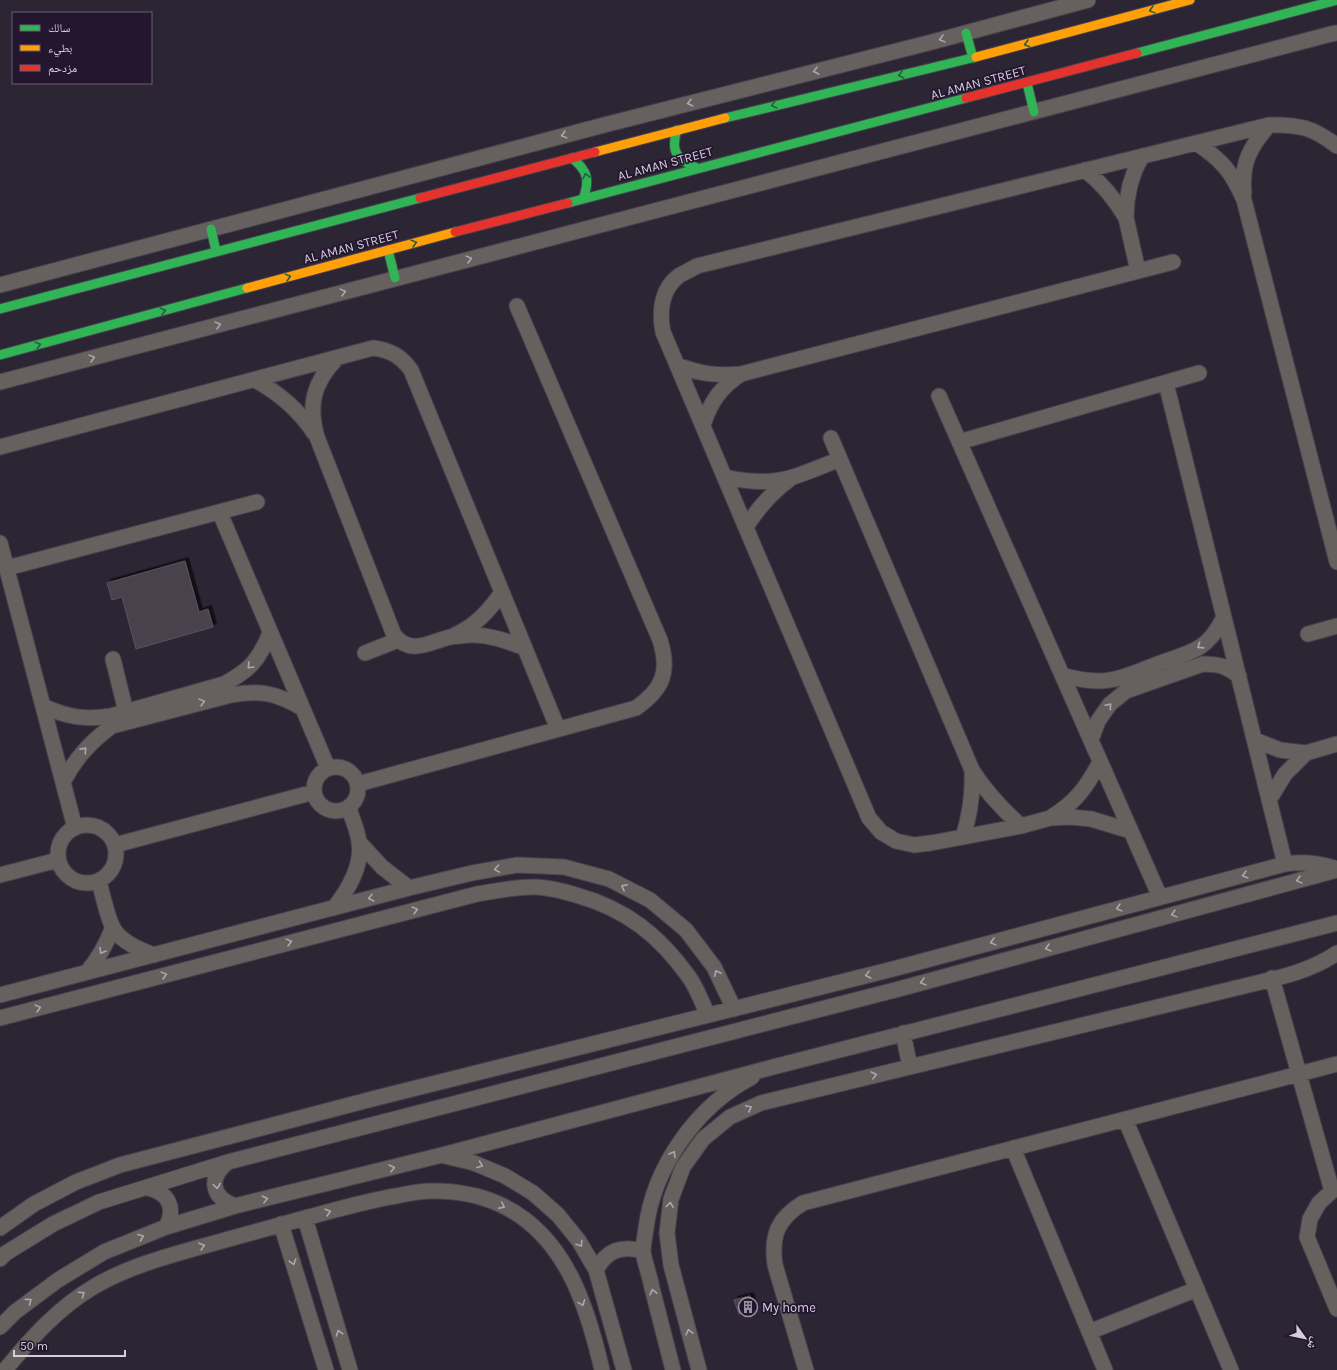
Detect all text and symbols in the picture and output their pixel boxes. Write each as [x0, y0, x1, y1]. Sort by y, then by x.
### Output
one-way arrow [1149, 5, 1156, 14]
legend [12, 12, 152, 84]
text: سالك [48, 21, 70, 35]
one-way arrow [939, 34, 946, 43]
one-way arrow [1024, 39, 1031, 48]
text: بطيء [48, 41, 72, 58]
text: مزدحم [48, 61, 77, 76]
street label: AL AMAN STREET [929, 62, 1028, 102]
one-way arrow [813, 66, 820, 75]
one-way arrow [897, 70, 904, 78]
one-way arrow [687, 98, 694, 107]
one-way arrow [771, 101, 777, 109]
one-way arrow [561, 130, 568, 139]
street label: AL AMAN STREET [616, 143, 715, 183]
one-way arrow [582, 173, 590, 179]
street label: AL AMAN STREET [302, 226, 401, 266]
one-way arrow [410, 239, 417, 248]
one-way arrow [465, 255, 472, 264]
one-way arrow [285, 273, 292, 282]
one-way arrow [340, 288, 347, 297]
one-way arrow [159, 307, 166, 316]
one-way arrow [214, 321, 221, 330]
one-way arrow [34, 341, 41, 350]
one-way arrow [89, 354, 95, 362]
one-way arrow [1197, 642, 1204, 649]
one-way arrow [247, 661, 255, 669]
one-way arrow [199, 699, 206, 707]
one-way arrow [1105, 703, 1112, 711]
one-way arrow [80, 747, 87, 755]
one-way arrow [494, 864, 501, 872]
one-way arrow [1241, 870, 1248, 879]
one-way arrow [1296, 876, 1303, 884]
one-way arrow [620, 884, 628, 891]
one-way arrow [368, 894, 374, 902]
one-way arrow [1116, 903, 1123, 912]
one-way arrow [412, 906, 418, 914]
one-way arrow [1171, 909, 1178, 918]
one-way arrow [990, 937, 997, 946]
one-way arrow [286, 939, 293, 947]
one-way arrow [1045, 943, 1052, 952]
one-way arrow [100, 947, 107, 954]
one-way arrow [714, 970, 722, 978]
one-way arrow [864, 970, 871, 979]
one-way arrow [160, 972, 167, 980]
one-way arrow [920, 977, 927, 986]
one-way arrow [34, 1004, 41, 1013]
one-way arrow [871, 1072, 878, 1080]
one-way arrow [745, 1105, 752, 1113]
one-way arrow [668, 1151, 676, 1158]
one-way arrow [476, 1161, 483, 1169]
one-way arrow [388, 1164, 395, 1172]
one-way arrow [212, 1183, 221, 1190]
one-way arrow [262, 1195, 269, 1203]
one-way arrow [497, 1201, 505, 1209]
one-way arrow [665, 1202, 674, 1208]
one-way arrow [324, 1208, 331, 1217]
one-way arrow [137, 1234, 145, 1242]
one-way arrow [575, 1240, 583, 1247]
one-way arrow [199, 1242, 206, 1251]
one-way arrow [288, 1258, 297, 1265]
one-way arrow [650, 1288, 658, 1295]
one-way arrow [78, 1292, 85, 1299]
building icon: My home [737, 1296, 759, 1318]
one-way arrow [25, 1299, 32, 1306]
one-way arrow [578, 1299, 586, 1306]
place label: My home [762, 1300, 816, 1315]
north arrow [1285, 1318, 1325, 1358]
one-way arrow [335, 1329, 344, 1336]
one-way arrow [686, 1329, 694, 1335]
scale bar [14, 1332, 125, 1358]
text: ش [1303, 1334, 1322, 1352]
text: 50 m [20, 1339, 48, 1353]

